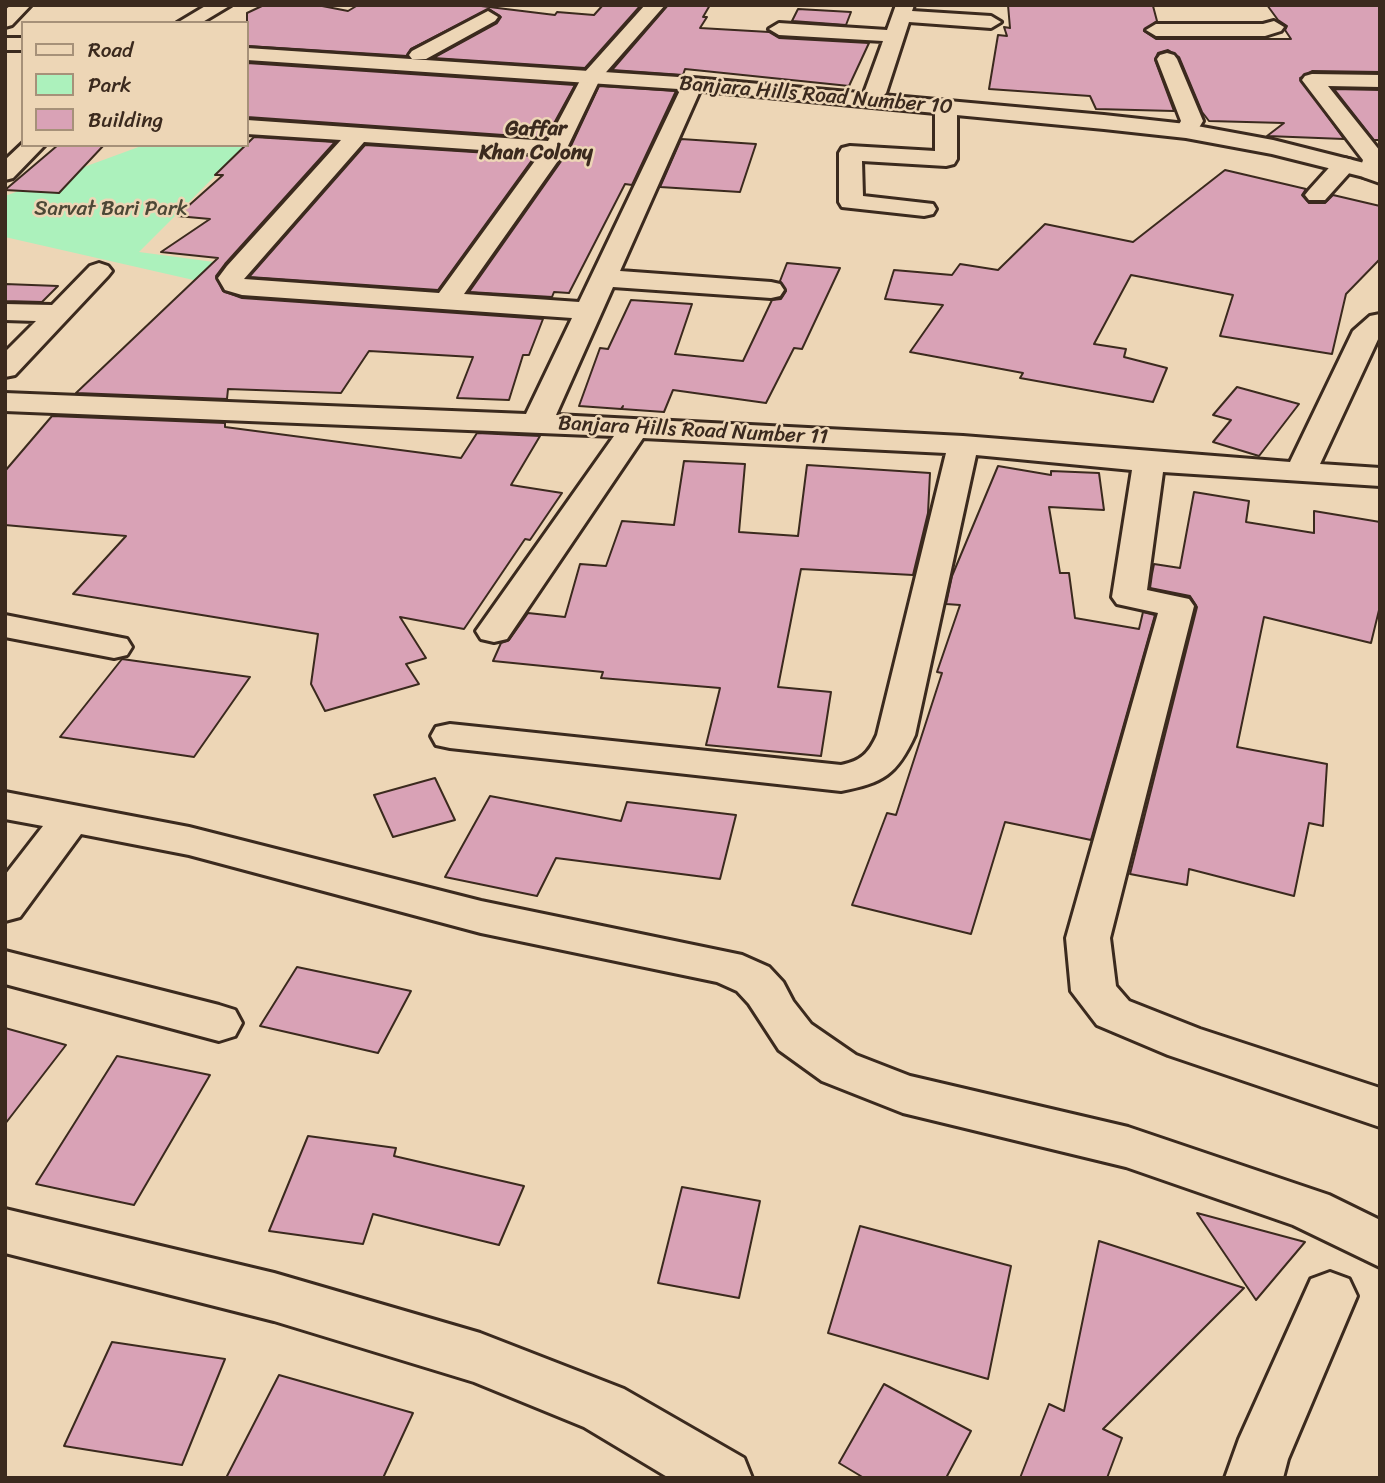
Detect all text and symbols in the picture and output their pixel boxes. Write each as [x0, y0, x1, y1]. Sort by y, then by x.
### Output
legend [21, 21, 248, 147]
text: Road [88, 31, 133, 69]
text: Park [88, 66, 131, 104]
street label: Banjara Hills Road Number 10 [678, 71, 954, 121]
text: Building [88, 101, 163, 139]
district label: Gaffar Khan Colony [479, 117, 593, 167]
park label: Sarvat Bari Park [34, 197, 188, 223]
street label: Banjara Hills Road Number 11 [557, 411, 829, 451]

